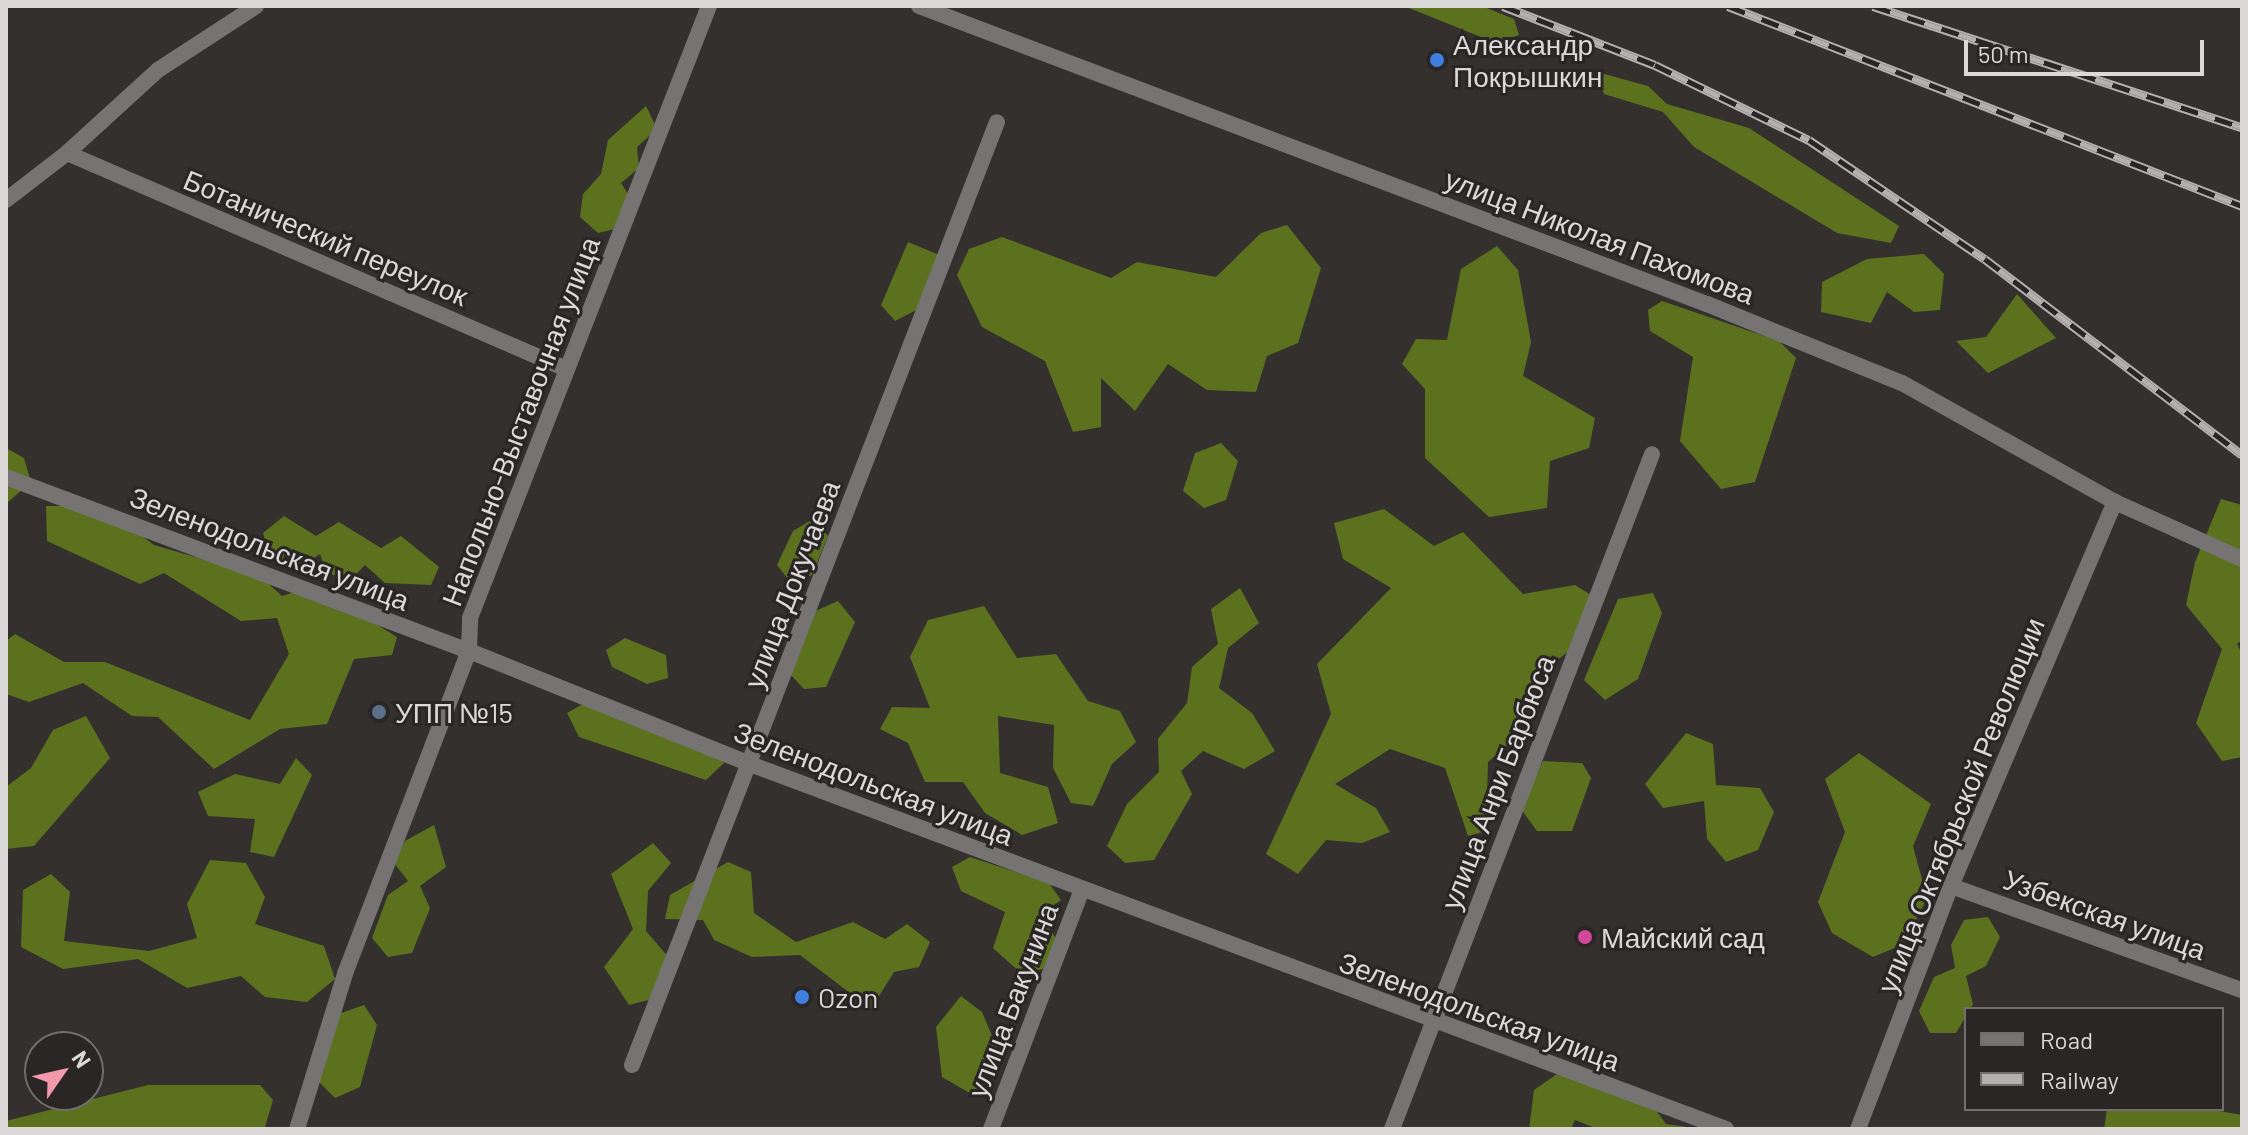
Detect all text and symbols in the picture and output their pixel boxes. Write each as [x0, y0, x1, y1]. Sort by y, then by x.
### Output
scale bar [1968, 24, 2208, 74]
place label: Александр Покрышкин [1453, 27, 1602, 93]
text: 50 m [1978, 39, 2029, 68]
marker: Александр Покрышкин [1428, 51, 1446, 69]
street label: улица Николая Пахомова [1441, 161, 1759, 311]
street label: Ботанический переулок [179, 162, 473, 312]
street label: Напольно-Выставочная улица [434, 232, 606, 610]
street label: улица Докучаева [736, 475, 846, 693]
street label: Зеленодольская улица [126, 479, 414, 617]
street label: улица Октябрьской Революции [1869, 612, 2051, 998]
street label: улица Анри Барбюса [1433, 650, 1561, 914]
place label: УПП №15 [395, 695, 513, 729]
marker: УПП №15 [370, 703, 388, 721]
street label: Зеленодольская улица [730, 714, 1018, 852]
street label: Узбекская улица [1999, 862, 2211, 966]
street label: улица Бакунина [960, 898, 1064, 1102]
place label: Майский сад [1601, 920, 1765, 954]
marker: Майский сад [1576, 928, 1594, 946]
street label: Зеленодольская улица [1335, 945, 1625, 1077]
place label: Ozon [818, 980, 878, 1014]
marker: Ozon [793, 988, 811, 1006]
legend [1964, 1007, 2224, 1111]
text: Road [2040, 1025, 2093, 1054]
north arrow [24, 1031, 104, 1111]
text: N [67, 1045, 97, 1072]
text: Railway [2040, 1065, 2119, 1094]

